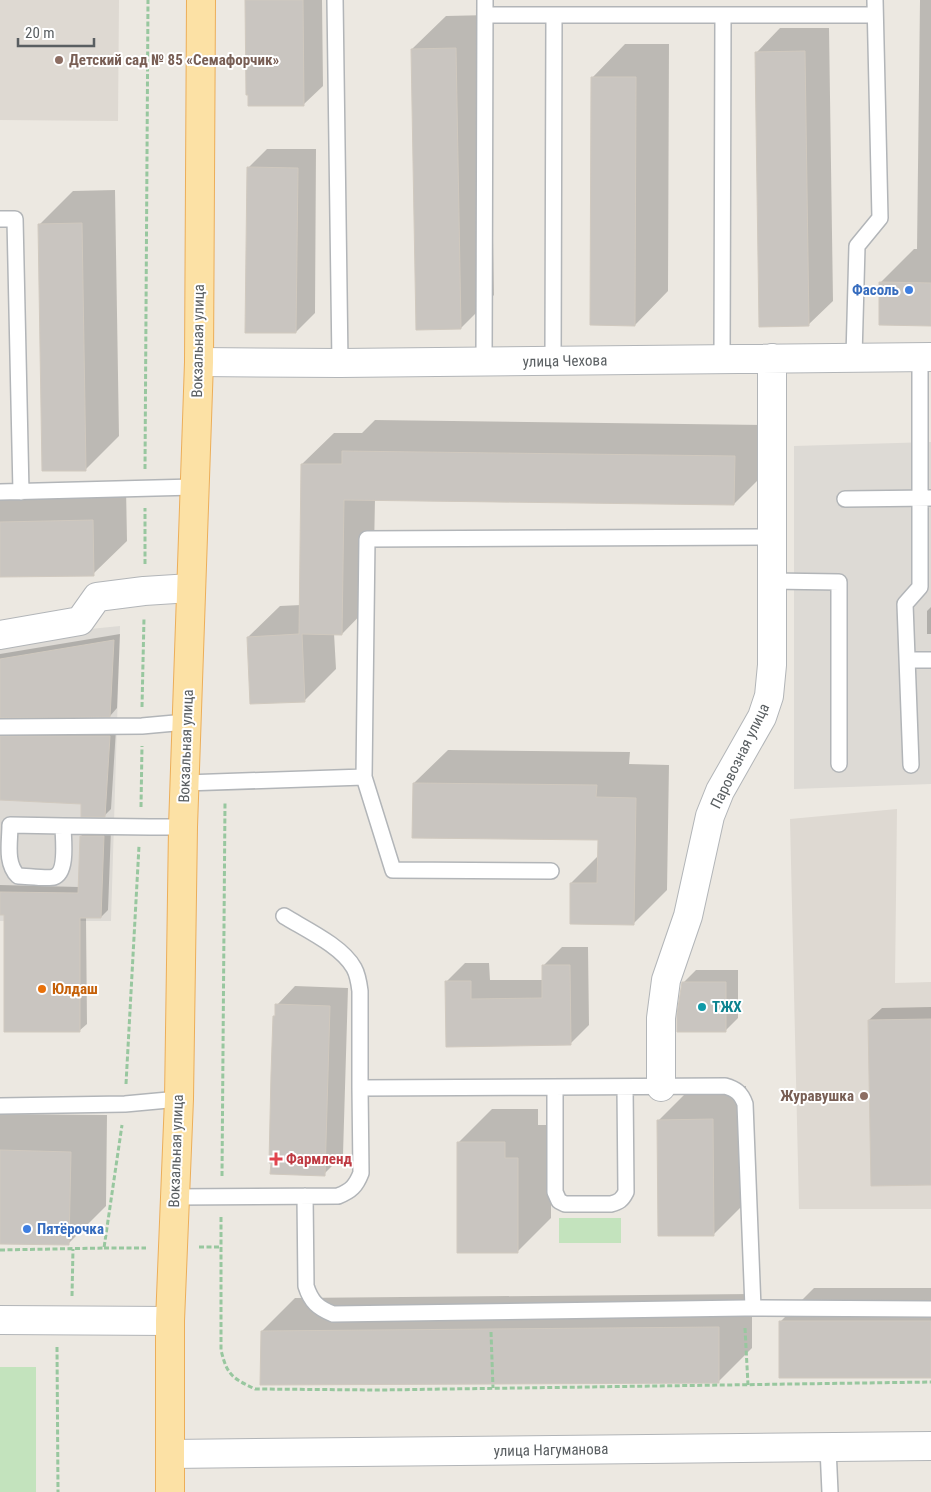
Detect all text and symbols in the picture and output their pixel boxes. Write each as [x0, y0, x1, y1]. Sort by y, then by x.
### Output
scale bar [18, 15, 94, 47]
text: 20 m [25, 24, 55, 42]
place label: Детский сад № 85 «Семафорчик» [69, 51, 280, 69]
marker: Детский сад № 85 «Семафорчик» [53, 54, 65, 66]
place label: Фасоль [852, 281, 900, 299]
street label: Вокзальная улица [188, 284, 208, 398]
marker: Фасоль [903, 284, 915, 296]
street label: улица Чехова [523, 351, 607, 371]
street label: Вокзальная улица [175, 689, 197, 803]
street label: Паровозная улица [707, 700, 773, 812]
place label: Юлдаш [52, 980, 98, 998]
marker: Юлдаш [36, 983, 48, 995]
place label: ТЖХ [712, 998, 742, 1016]
marker: ТЖХ [696, 1001, 708, 1013]
place label: Журавушка [780, 1087, 854, 1105]
marker: Журавушка [858, 1090, 870, 1102]
street label: Вокзальная улица [165, 1094, 187, 1208]
place label: Фармленд [286, 1150, 352, 1168]
marker: Фармленд [270, 1153, 282, 1165]
place label: Пятёрочка [37, 1220, 104, 1238]
marker: Пятёрочка [21, 1223, 33, 1235]
street label: улица Нагуманова [493, 1440, 609, 1460]

